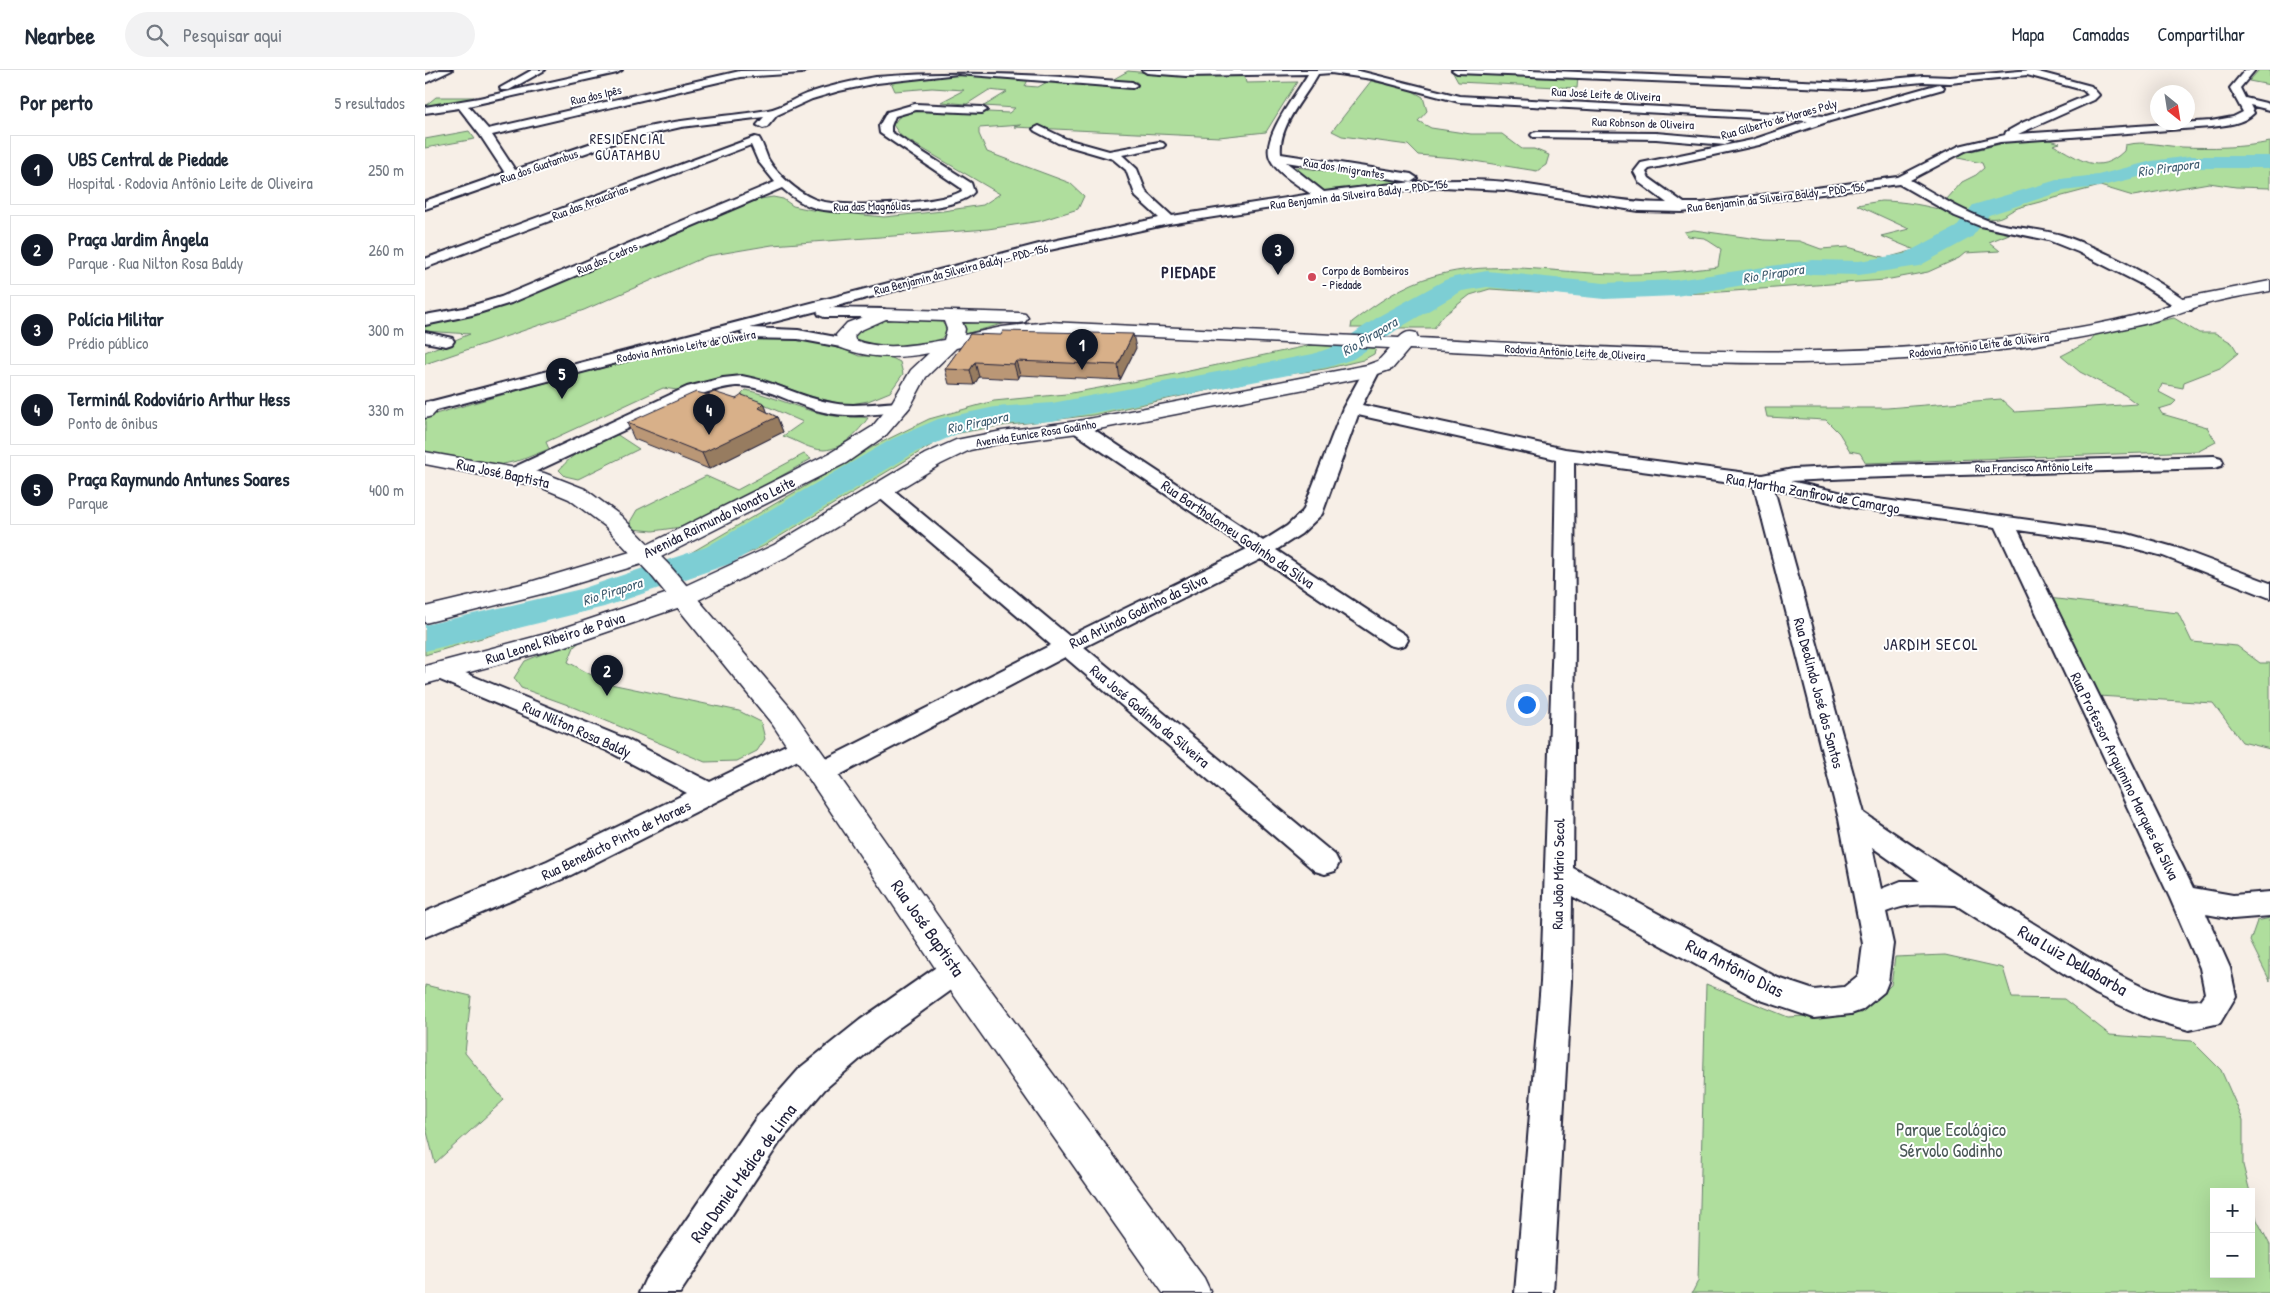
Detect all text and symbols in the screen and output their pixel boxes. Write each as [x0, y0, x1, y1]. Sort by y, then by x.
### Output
search box [125, 12, 475, 57]
text: Nearbee [25, 19, 95, 51]
icon: search [143, 21, 171, 49]
text: Pesquisar aqui [183, 22, 282, 48]
text: Mapa [2012, 22, 2044, 47]
text: Camadas [2072, 22, 2129, 47]
text: Compartilhar [2157, 22, 2245, 47]
street label: Rua dos Ipês [569, 81, 624, 109]
street label: Rua José Leite de Oliveira [1551, 83, 1661, 105]
north arrow [2150, 85, 2195, 130]
text: Por perto [20, 88, 93, 117]
text: 5 resultados [335, 92, 405, 114]
street label: Rua Gilberto de Moraes Poly [1719, 94, 1839, 144]
street label: Rua Robnson de Oliveira [1592, 113, 1695, 133]
district label: RESIDENCIAL GUATAMBU [590, 129, 666, 164]
street label: Rua dos Guatambus [498, 145, 581, 187]
text: UBS Central de Piedade [68, 146, 229, 172]
street label: Rua dos Imigrantes [1302, 153, 1386, 183]
water label: Rio Pirapora [2136, 153, 2201, 182]
text: 1 [34, 159, 40, 181]
text: 250 m [368, 159, 404, 181]
text: Hospital · Rodovia Antônio Leite de Oliveira [68, 172, 313, 194]
street label: Rua Benjamin da Silveira Baldy - PDD-156 [1269, 175, 1449, 213]
street label: Rua Benjamin da Silveira Baldy - PDD-156 [1686, 178, 1866, 216]
street label: Rua das Araucárias [549, 180, 631, 224]
street label: Rua das Magnólias [833, 197, 911, 215]
text: Praça Jardim Ângela [68, 226, 208, 252]
pin: 3 [1262, 234, 1294, 275]
street label: Rua dos Cedros [574, 237, 640, 278]
text: 2 [33, 239, 41, 261]
text: 260 m [368, 239, 404, 261]
street label: Rua Benjamin da Silveira Baldy - PDD-156 [872, 239, 1050, 299]
text: Parque · Rua Nilton Rosa Baldy [68, 252, 243, 274]
water label: Rio Pirapora [1741, 259, 1807, 288]
district label: PIEDADE [1161, 261, 1217, 283]
place label: Corpo de Bombeiros - Piedade [1322, 262, 1409, 293]
marker: Corpo de Bombeiros - Piedade [1306, 271, 1318, 283]
text: Polícia Militar [68, 306, 164, 332]
water label: Rio Pirapora [1338, 311, 1402, 361]
text: 3 [33, 319, 41, 341]
text: 300 m [368, 319, 404, 341]
street label: Rodovia Antônio Leite de Oliveira [615, 325, 757, 367]
street label: Rodovia Antônio Leite de Oliveira [1908, 328, 2050, 362]
pin: 1 [1066, 329, 1098, 370]
text: Prédio público [68, 332, 149, 354]
street label: Rodovia Antônio Leite de Oliveira [1504, 340, 1646, 364]
pin: 5 [546, 358, 578, 399]
text: Terminál Rodoviário Arthur Hess [68, 386, 290, 412]
pin: 4 [693, 394, 725, 435]
text: 4 [34, 399, 40, 421]
text: 330 m [368, 399, 404, 421]
water label: Rio Pirapora [945, 406, 1011, 439]
text: Ponto de ônibus [68, 412, 158, 434]
street label: Avenida Eunice Rosa Godinho [975, 415, 1098, 451]
street label: Rua José Baptista [455, 453, 551, 493]
street label: Rua Francisco Antônio Leite [1975, 457, 2093, 477]
text: Praça Raymundo Antunes Soares [68, 466, 290, 492]
street label: Rua Martha Zanfirow de Camargo [1725, 467, 1901, 519]
street label: Avenida Raimundo Nonato Leite [640, 471, 798, 563]
street label: Rua Bartholomeu Godinho da Silva [1157, 475, 1319, 593]
text: 5 [34, 479, 40, 501]
text: 400 m [369, 479, 404, 501]
text: Parque [68, 492, 108, 514]
street label: Rua Arlindo Godinho da Silva [1066, 568, 1211, 654]
water label: Rio Pirapora [580, 572, 646, 611]
street label: Rua Leonel Ribeiro de Paiva [483, 607, 627, 669]
street label: Rua Deolindo José dos Santos [1789, 615, 1849, 771]
district label: JARDIM SECOL [1883, 633, 1979, 655]
pin: 2 [591, 655, 623, 696]
street label: Rua José Godinho da Silveira [1086, 660, 1214, 772]
street label: Rua Professor Arquimino Marques da Silva [2065, 669, 2185, 883]
your location [1514, 692, 1540, 718]
street label: Rua Nilton Rosa Baldy [519, 696, 635, 762]
street label: Rua Benedicto Pinto de Moraes [538, 795, 694, 885]
street label: Rua João Mário Secol [1547, 818, 1569, 930]
street label: Rua José Baptista [885, 875, 971, 981]
street label: Rua Luiz Dellabarba [2014, 918, 2132, 1002]
street label: Rua Antônio Dias [1682, 933, 1788, 1003]
street label: Rua Daniel Médice de Lima [684, 1099, 802, 1247]
park label: Parque Ecológico Sérvolo Godinho [1896, 1117, 2006, 1163]
map controls [2210, 1188, 2255, 1278]
button: + [2210, 1188, 2255, 1233]
button: − [2210, 1233, 2255, 1278]

